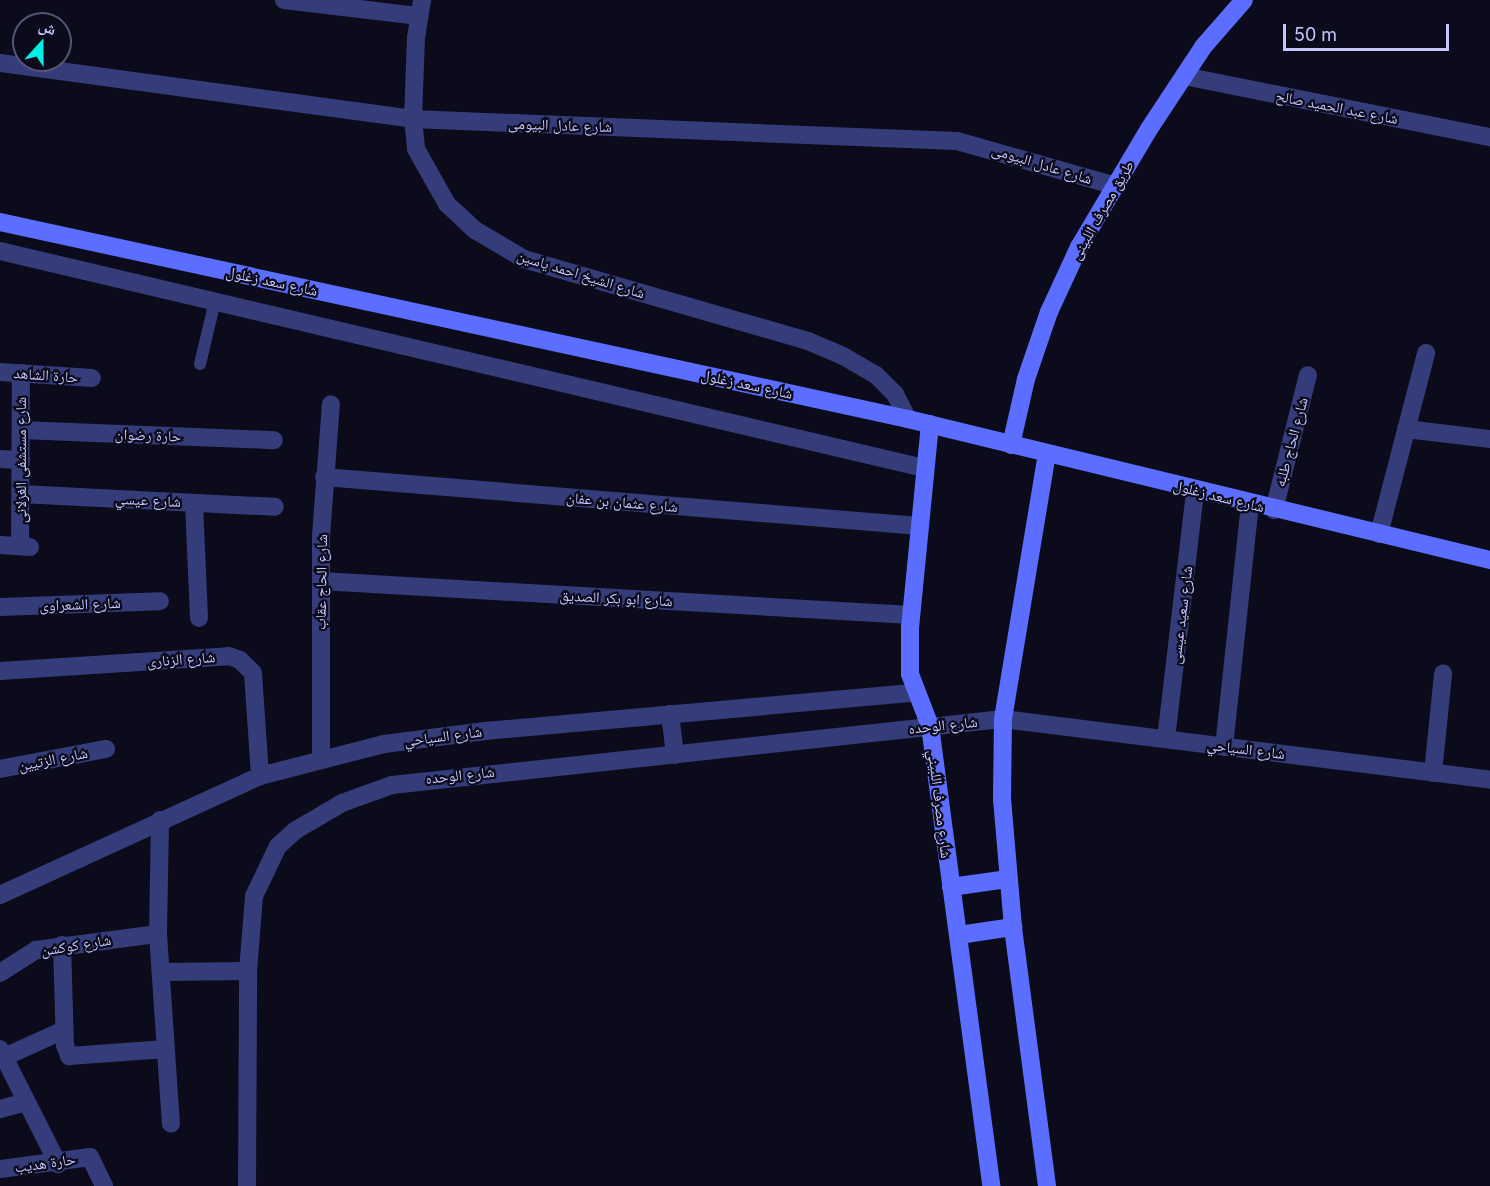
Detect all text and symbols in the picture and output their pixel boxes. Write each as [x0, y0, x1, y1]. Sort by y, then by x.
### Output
north arrow [12, 12, 72, 72]
scale bar [1286, 12, 1452, 50]
text: ش [36, 15, 59, 39]
text: 50 m [1294, 24, 1337, 45]
street label: شارع عبد الحميد صالح [1274, 86, 1400, 128]
street label: شارع عادل البيومى [508, 114, 612, 136]
street label: شارع عادل البيومى [990, 140, 1094, 188]
street label: طريق مصرف اللبينى [1066, 157, 1138, 263]
street label: شارع الشيخ احمد ياسين [515, 246, 647, 302]
street label: شارع سعد زغلول [225, 263, 319, 299]
street label: حارة الشاهد [13, 364, 79, 386]
street label: شارع سعد زغلول [700, 366, 794, 402]
street label: شارع الحاج طلبه [1270, 395, 1312, 489]
street label: شارع مستشفى الغزلانى [12, 397, 30, 523]
street label: حارة رضوان [114, 425, 182, 445]
street label: شارع سعد زغلول [1172, 476, 1266, 516]
street label: شارع عثمان بن عفان [566, 488, 678, 516]
street label: شارع عيسي [115, 489, 181, 511]
street label: شارع الحاج عقاب [311, 534, 331, 630]
street label: شارع سعيد عيسى [1166, 565, 1196, 665]
street label: شارع ابو بكر الصديق [559, 586, 673, 610]
street label: شارع الشعراوى [39, 594, 121, 614]
street label: شارع الزنارى [146, 648, 216, 670]
street label: شارع الوحده [908, 712, 978, 738]
street label: شارع السياحي [403, 722, 483, 750]
street label: شارع السياحي [1206, 735, 1286, 763]
street label: شارع الزتيين [17, 743, 89, 775]
street label: شارع مصرف اللبيني [924, 749, 956, 859]
street label: شارع الوحده [425, 762, 495, 788]
street label: شارع كوكشن [40, 931, 112, 959]
street label: حارة هديب [13, 1150, 77, 1176]

